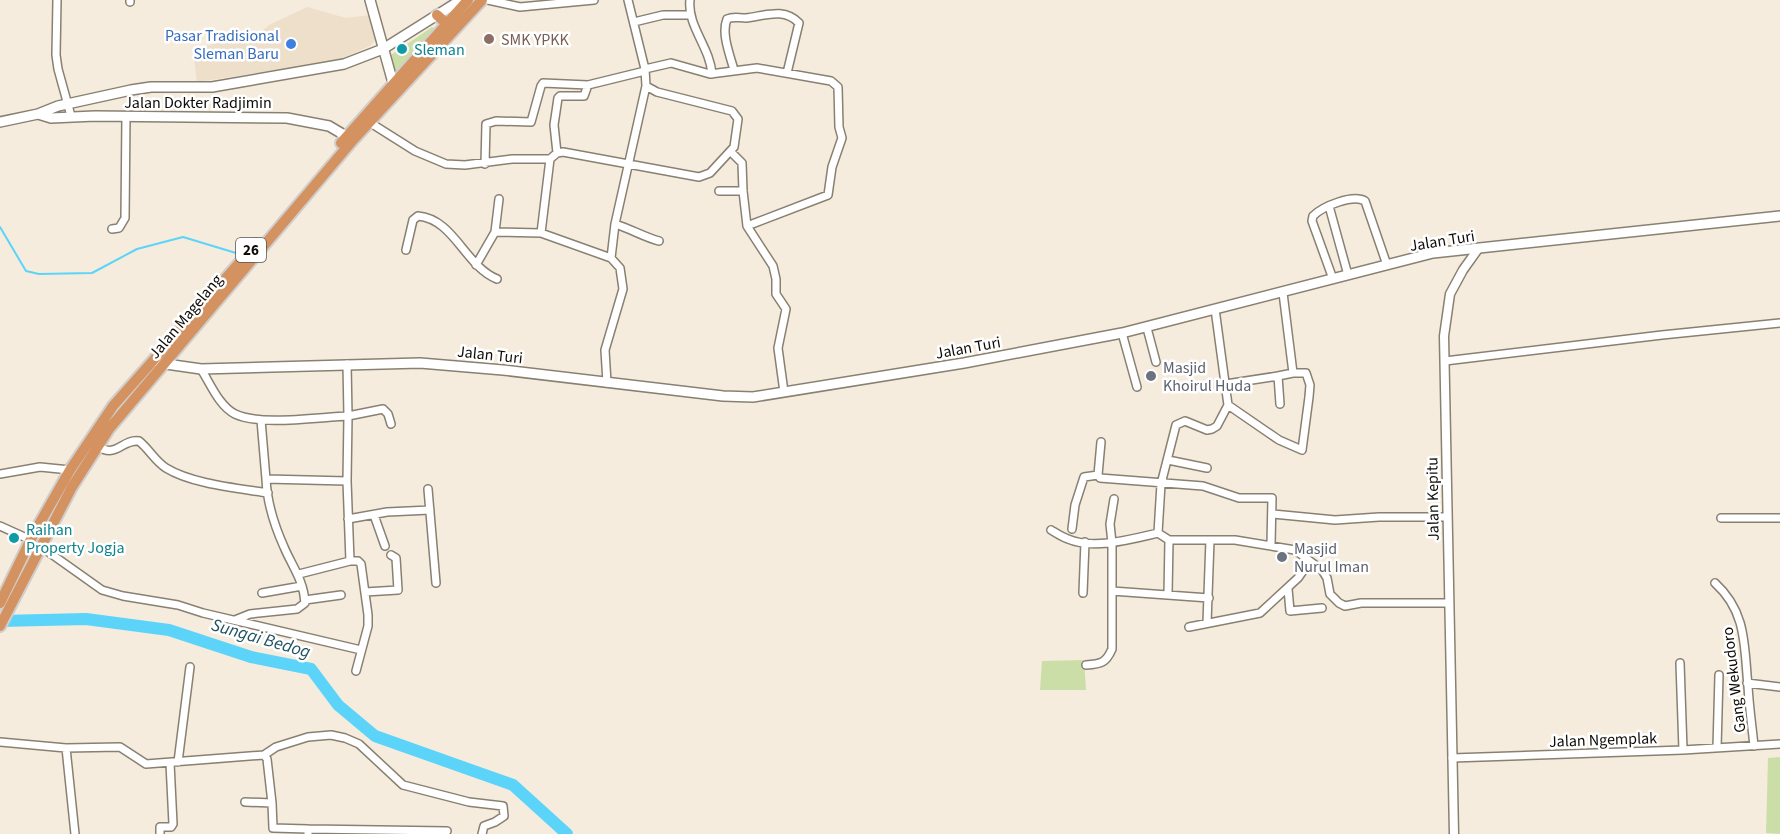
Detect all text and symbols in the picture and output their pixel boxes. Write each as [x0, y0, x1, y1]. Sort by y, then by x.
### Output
place label: Pasar Tradisional Sleman Baru [165, 25, 279, 65]
place label: SMK YPKK [501, 29, 570, 51]
marker: SMK YPKK [482, 32, 496, 46]
marker: Pasar Tradisional Sleman Baru [284, 37, 298, 51]
place label: Sleman [414, 39, 465, 61]
marker: Sleman [395, 42, 409, 56]
street label: Jalan Dokter Radjimin [124, 92, 272, 114]
street label: Jalan Turi [1408, 225, 1476, 257]
road number: 26 [236, 238, 266, 262]
street label: Jalan Magelang [144, 270, 228, 364]
street label: Jalan Turi [934, 331, 1003, 365]
street label: Jalan Turi [456, 341, 524, 369]
place label: Masjid Khoirul Huda [1163, 357, 1251, 397]
marker: Masjid Khoirul Huda [1144, 369, 1158, 383]
street label: Jalan Kepitu [1421, 457, 1445, 541]
place label: Raihan Property Jogja [26, 519, 125, 559]
marker: Raihan Property Jogja [7, 531, 21, 545]
place label: Masjid Nurul Iman [1294, 538, 1369, 578]
marker: Masjid Nurul Iman [1275, 550, 1289, 564]
water label: Sungai Bedog [208, 612, 313, 665]
street label: Gang Wekudoro [1717, 626, 1751, 734]
street label: Jalan Ngemplak [1549, 727, 1658, 753]

